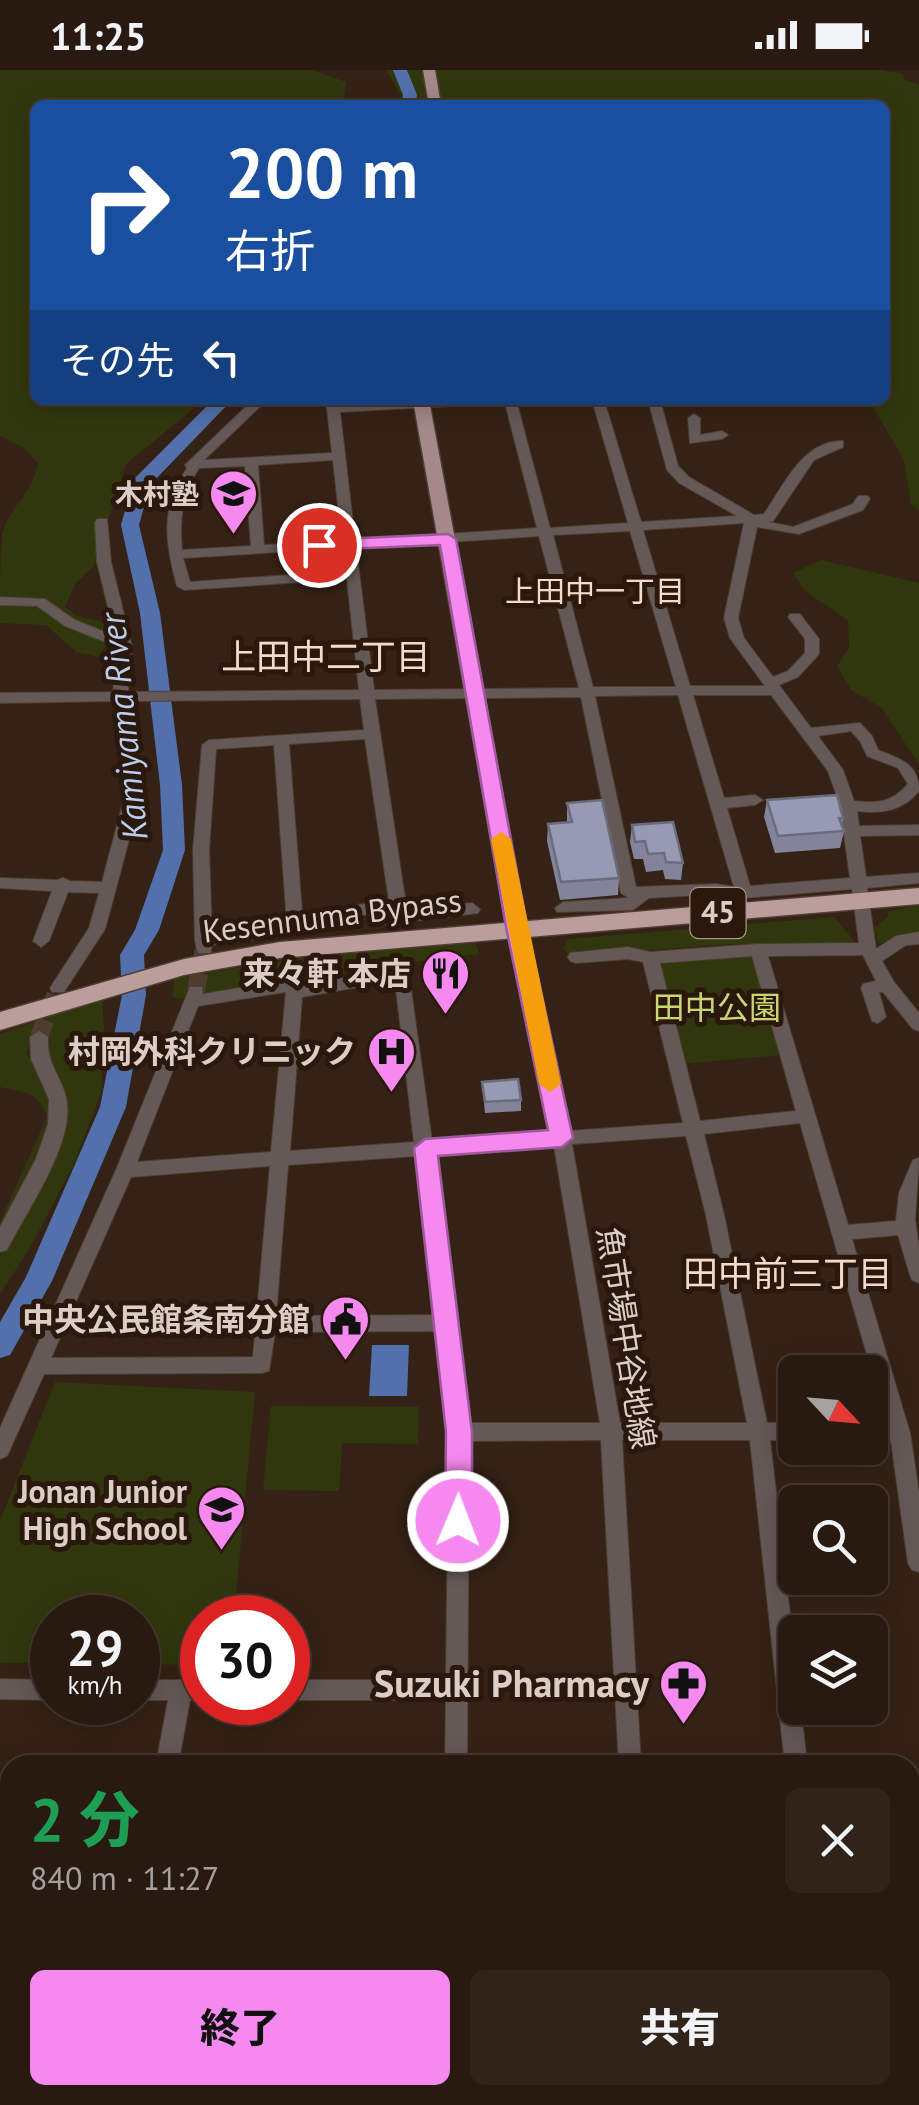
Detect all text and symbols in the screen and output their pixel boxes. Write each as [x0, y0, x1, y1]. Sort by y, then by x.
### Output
text: 11:25 [50, 11, 146, 60]
text: 200 m [225, 127, 418, 217]
icon: right [60, 140, 190, 270]
text: 右折 [225, 221, 315, 279]
icon: left [194, 330, 249, 385]
text: その先 [60, 335, 174, 384]
school or university icon: 木村塾 [208, 468, 260, 536]
place label: 木村塾 [115, 475, 199, 512]
pin [277, 503, 362, 588]
icon: arrive [292, 518, 347, 573]
district label: 上田中一丁目 [505, 571, 685, 610]
water label: Kamiyama River [88, 609, 158, 843]
district label: 上田中二丁目 [221, 633, 431, 679]
street label: Kesennuma Bypass [200, 878, 464, 952]
road number: 45 [690, 888, 746, 938]
restaurant icon: 来々軒 本店 [420, 948, 472, 1016]
place label: 来々軒 本店 [243, 952, 411, 994]
park label: 田中公園 [653, 986, 781, 1028]
hospital icon: 村岡外科クリニック [365, 1026, 417, 1094]
place label: 村岡外科クリニック [68, 1030, 356, 1072]
street label: 魚市場中谷地線 [589, 1224, 665, 1452]
district label: 田中前三丁目 [683, 1250, 893, 1296]
public building icon: 中央公民館条南分館 [319, 1294, 371, 1362]
place label: 中央公民館条南分館 [22, 1298, 310, 1340]
north arrow [778, 1355, 888, 1465]
map controls [778, 1355, 888, 1725]
position arrow [406, 1469, 510, 1573]
place label: Jonan Junior High School [17, 1470, 188, 1549]
school or university icon: Jonan Junior High School [196, 1484, 248, 1552]
button: search [778, 1485, 888, 1595]
speed limit sign: 30 [180, 1595, 310, 1725]
text: 29 [67, 1615, 123, 1680]
button: layers [778, 1615, 888, 1725]
place label: Suzuki Pharmacy [374, 1658, 650, 1707]
pharmacy icon: Suzuki Pharmacy [658, 1658, 710, 1726]
text: km/h [68, 1669, 122, 1701]
text: 2 分 [30, 1780, 139, 1858]
button: close [785, 1788, 890, 1893]
text: 840 m · 11:27 [30, 1857, 219, 1899]
button: 終了 [30, 1970, 450, 2085]
button: 共有 [470, 1970, 890, 2085]

